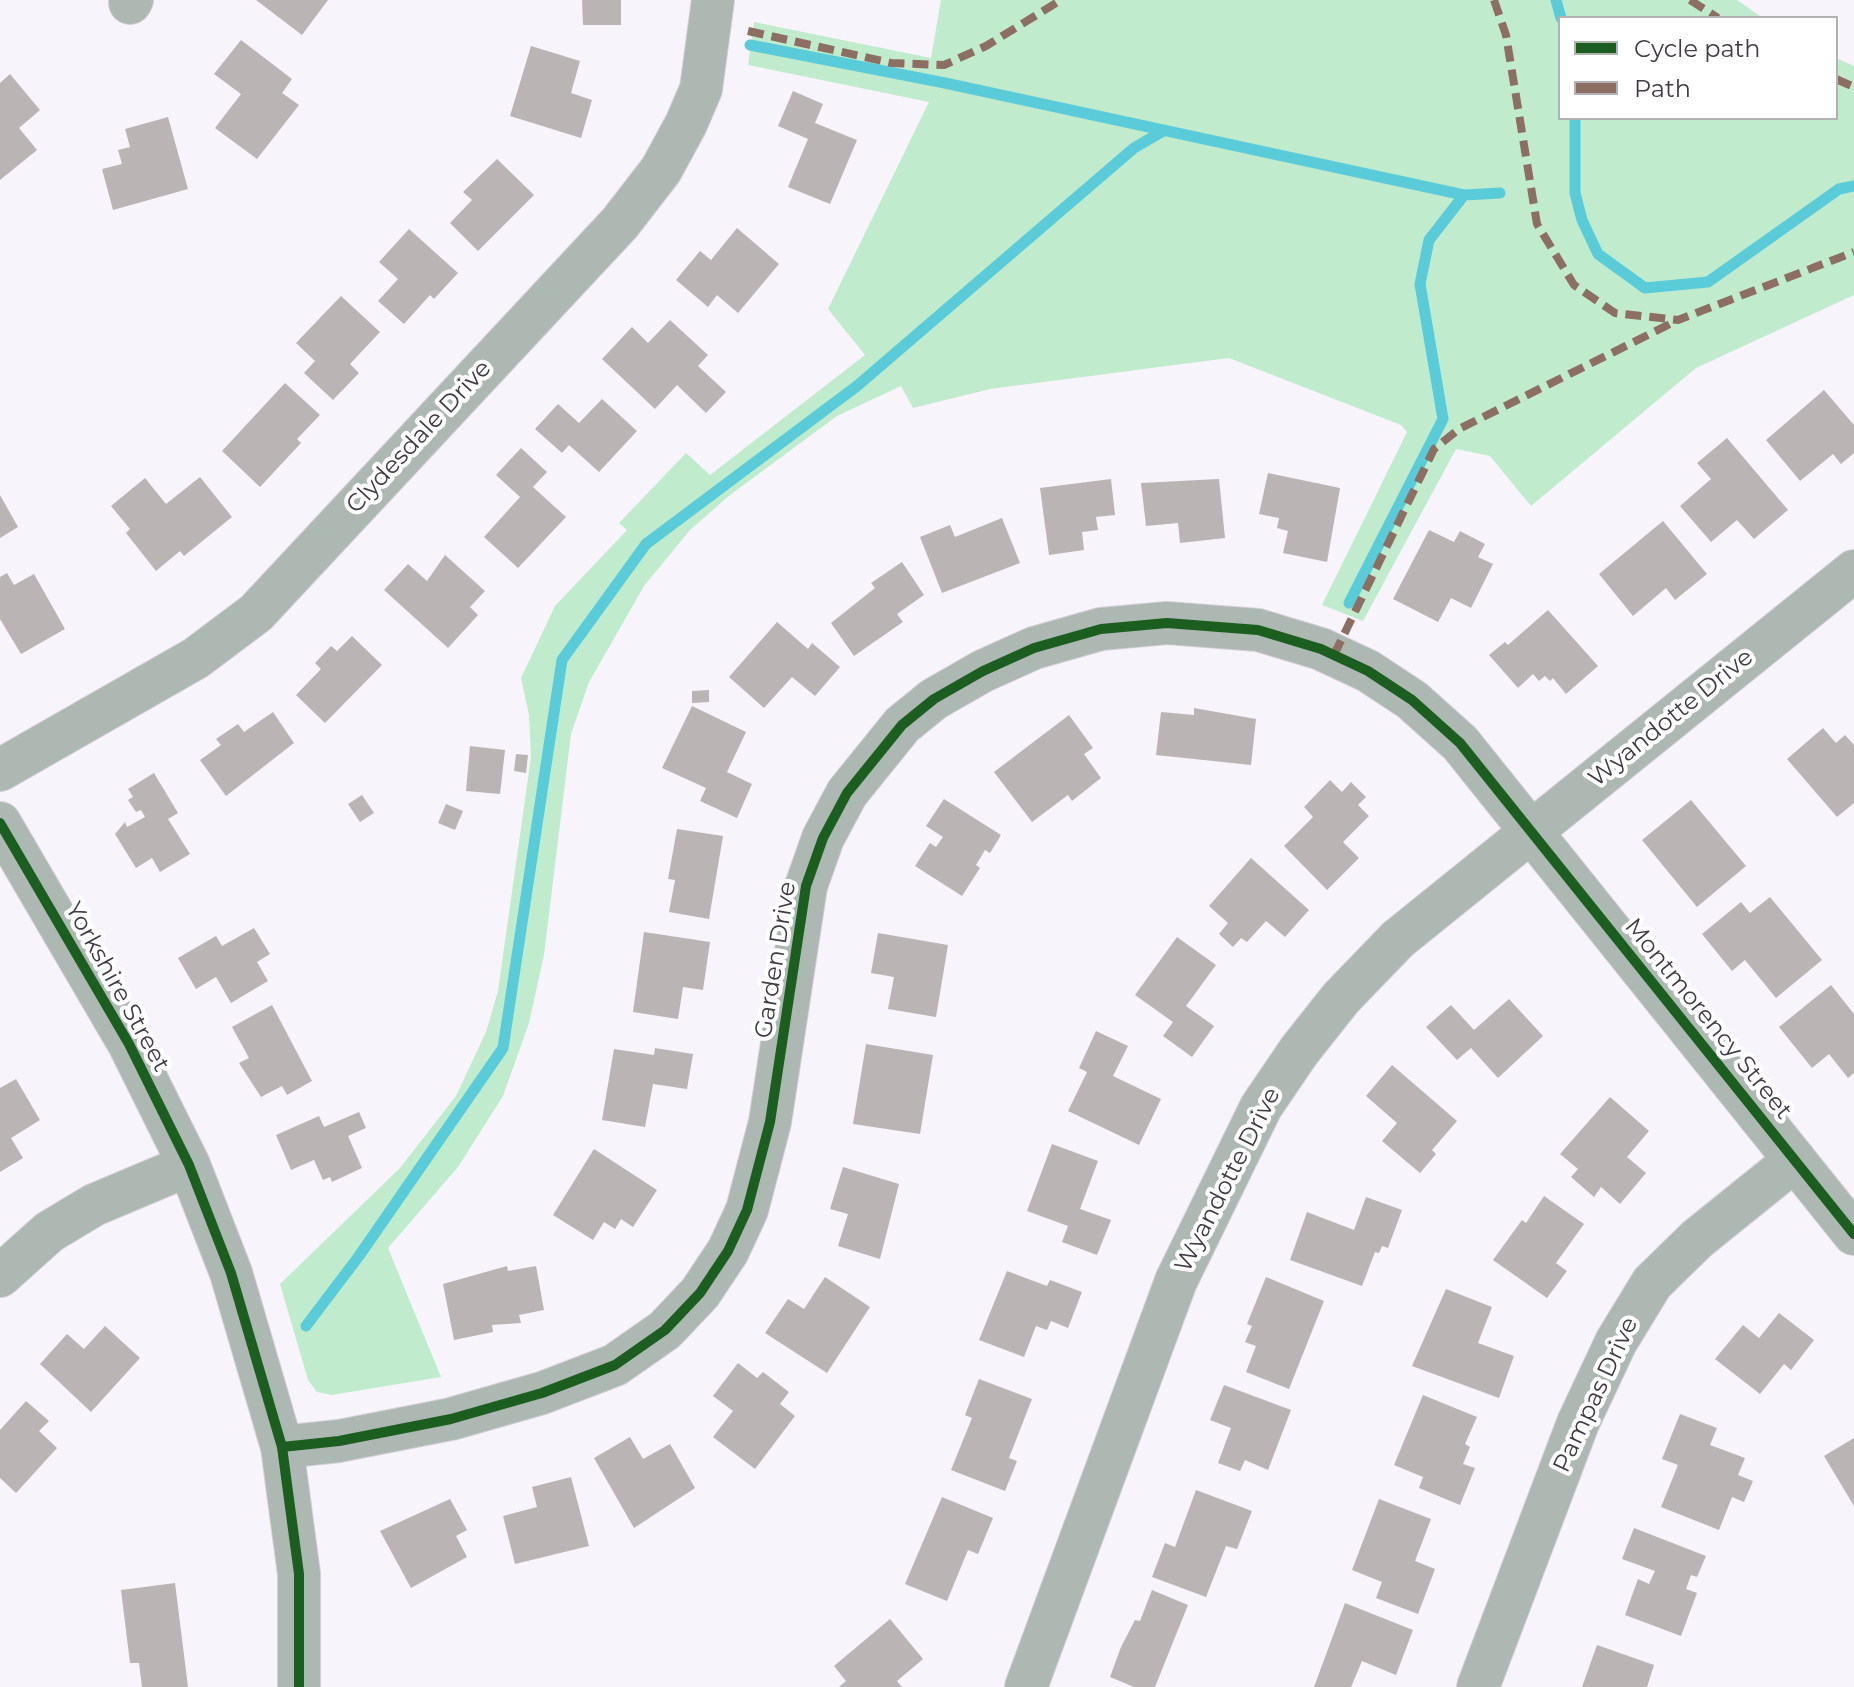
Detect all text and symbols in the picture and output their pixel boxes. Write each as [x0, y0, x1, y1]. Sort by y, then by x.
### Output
legend [1558, 16, 1838, 120]
text: Cycle path [1634, 34, 1761, 63]
text: Path [1634, 74, 1691, 103]
street label: Clydesdale Drive [341, 354, 497, 520]
street label: Wyandotte Drive [1583, 643, 1759, 793]
street label: Garden Drive [749, 880, 803, 1040]
street label: Yorkshire Street [59, 897, 175, 1077]
street label: Montmorency Street [1618, 913, 1798, 1125]
street label: Wyandotte Drive [1169, 1083, 1287, 1277]
street label: Pampas Drive [1548, 1313, 1644, 1477]

